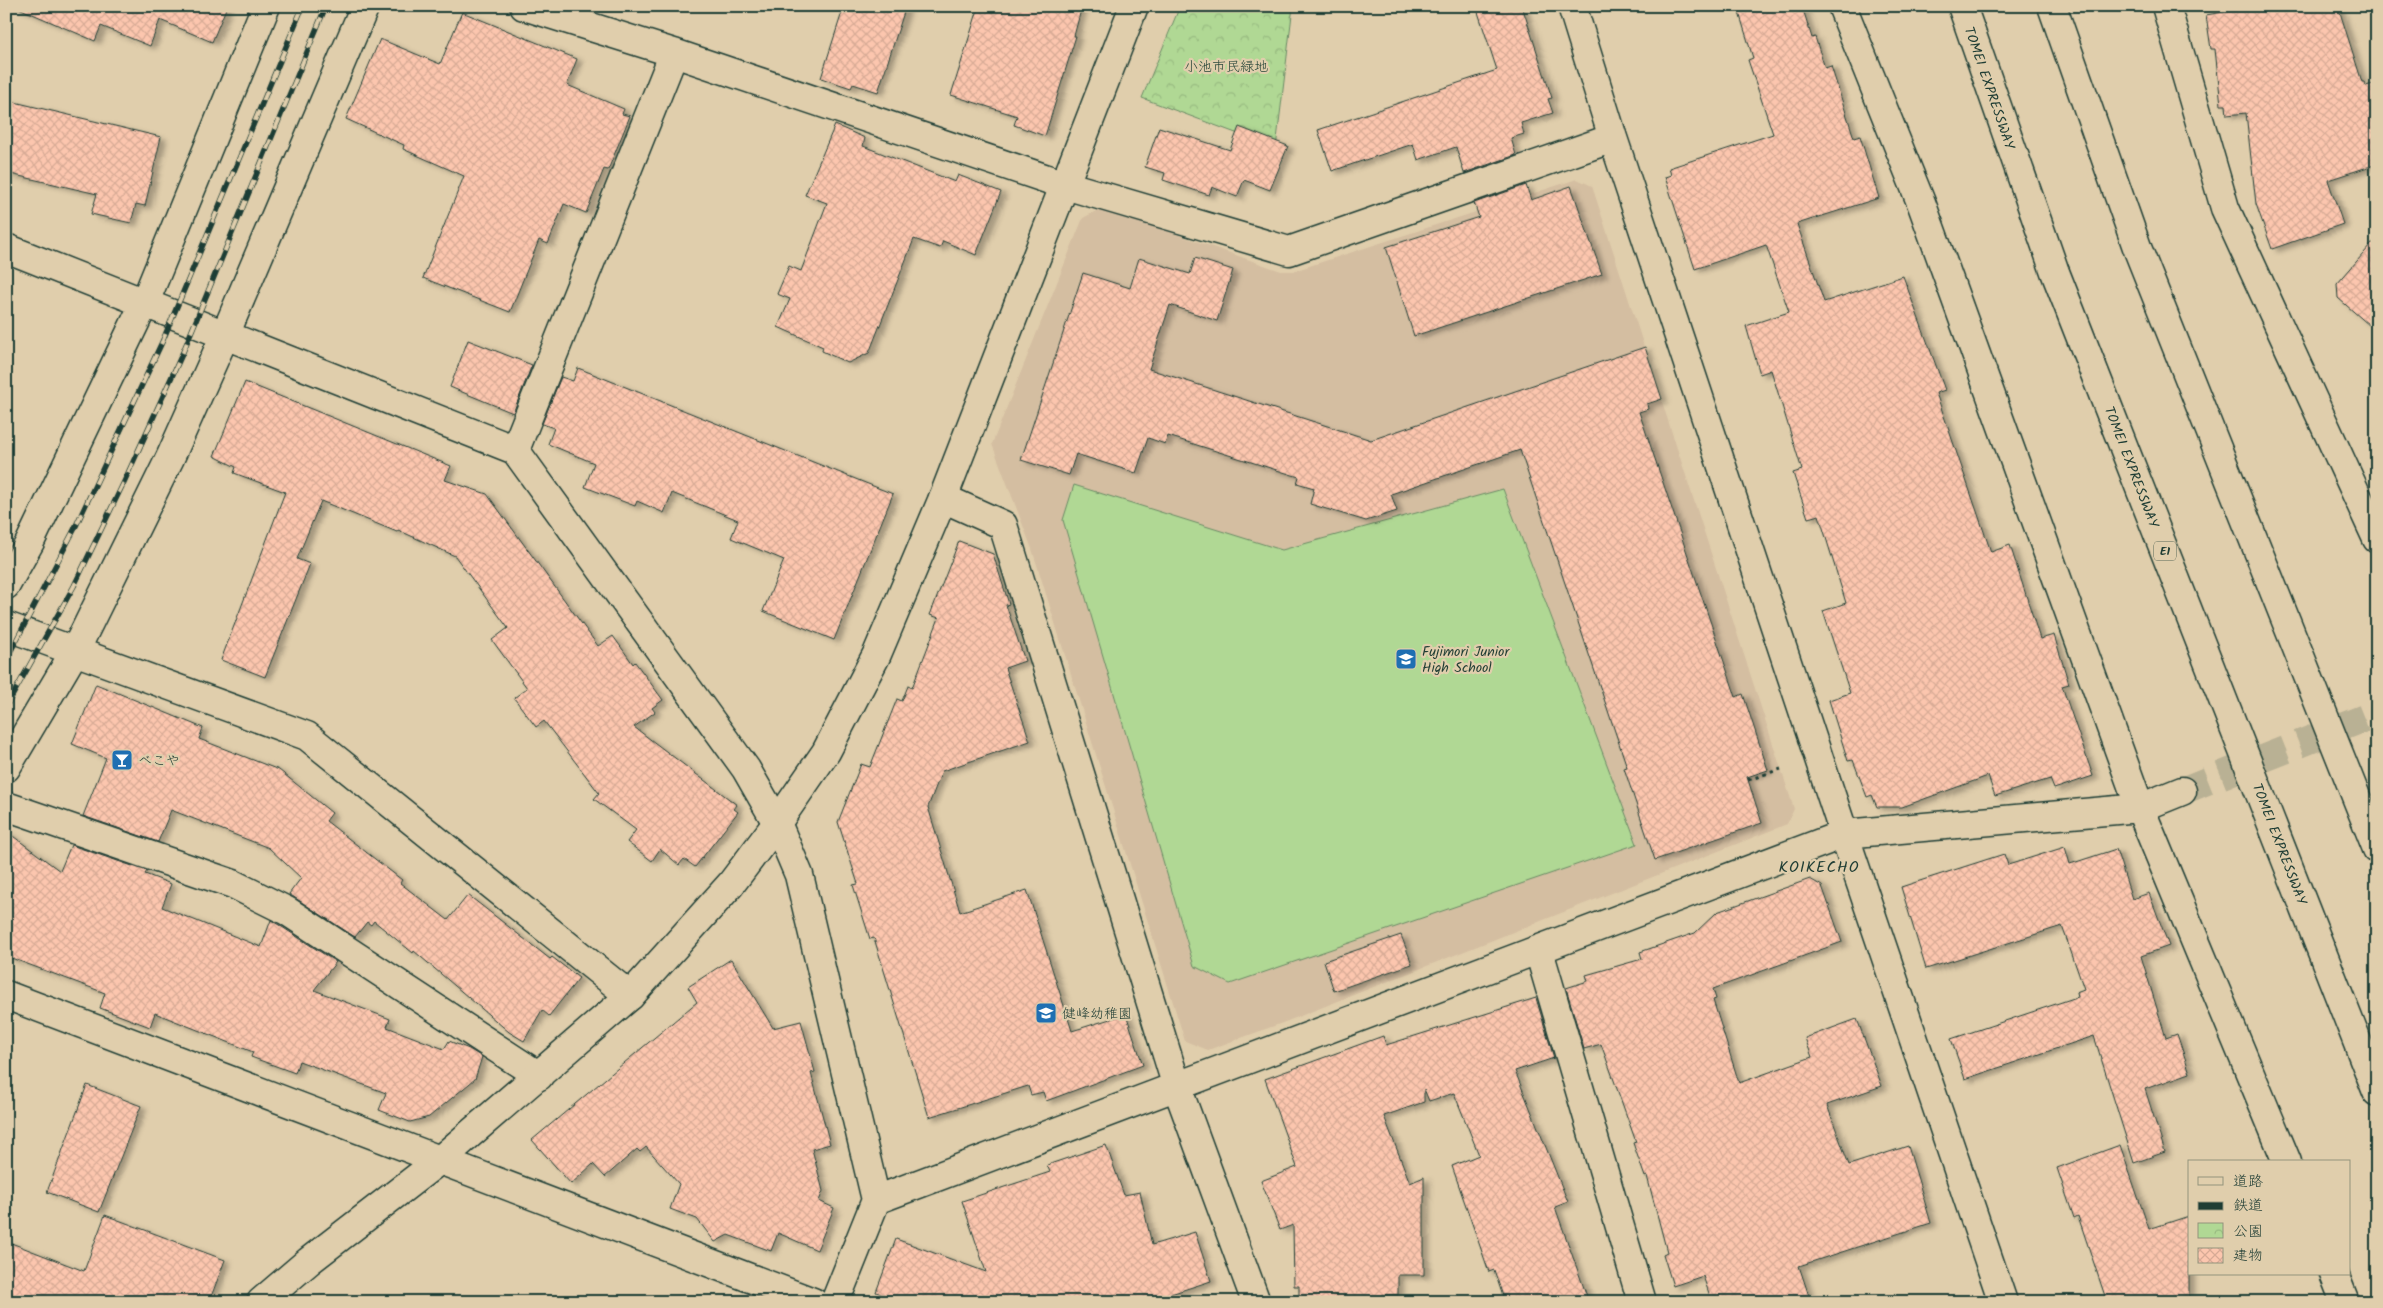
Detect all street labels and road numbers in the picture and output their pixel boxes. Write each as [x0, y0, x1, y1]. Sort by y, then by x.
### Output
street label: TOMEI EXPRESSWAY [1958, 24, 2021, 154]
street label: TOMEI EXPRESSWAY [2098, 403, 2165, 532]
road number: E1 [2154, 542, 2176, 560]
street label: TOMEI EXPRESSWAY [2246, 780, 2313, 909]

